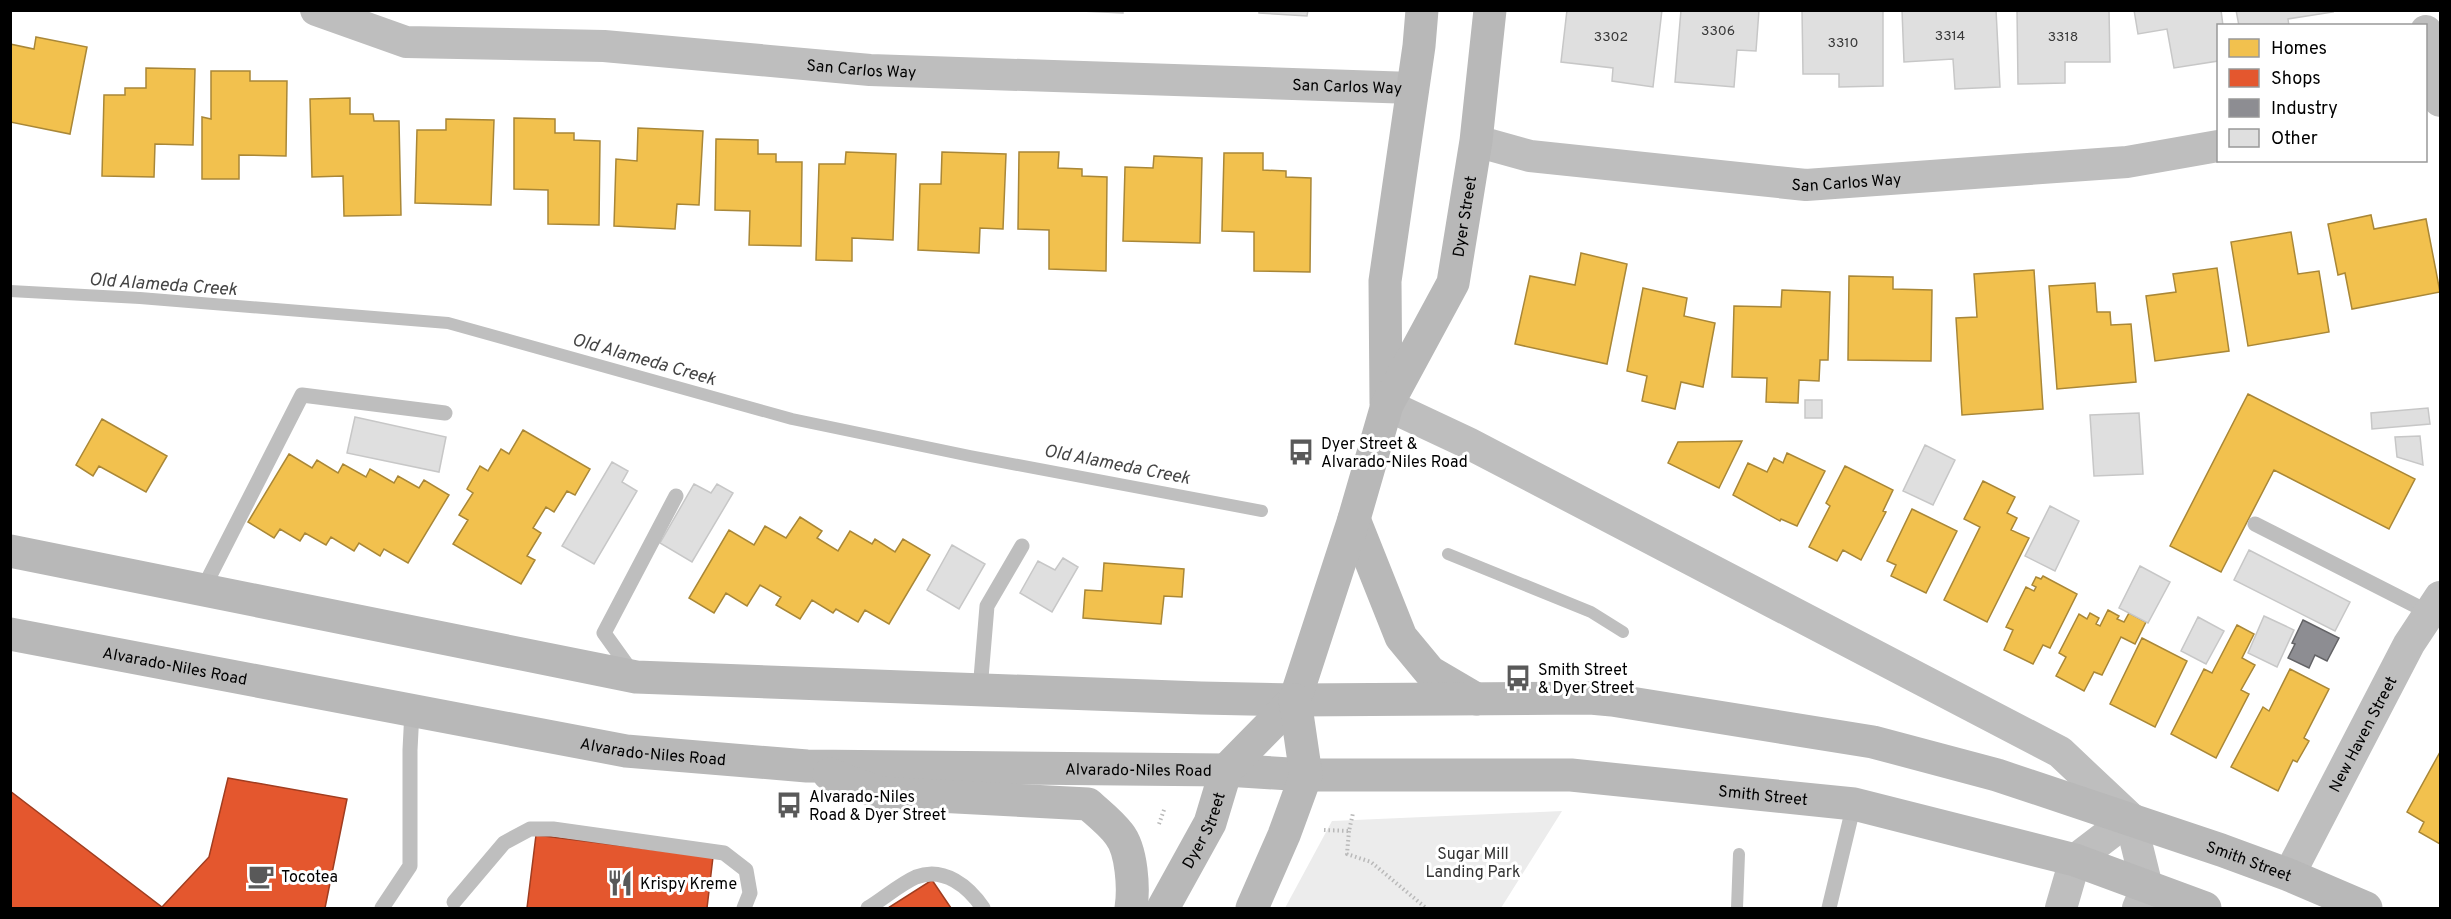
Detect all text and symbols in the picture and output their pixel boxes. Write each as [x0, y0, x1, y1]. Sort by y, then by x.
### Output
house number: 3306 [1701, 23, 1735, 40]
legend [2217, 24, 2427, 162]
house number: 3314 [1935, 28, 1965, 45]
house number: 3302 [1594, 29, 1628, 46]
house number: 3318 [2048, 29, 2078, 46]
house number: 3310 [1827, 35, 1859, 52]
text: Homes [2271, 38, 2327, 61]
street label: San Carlos Way [806, 56, 917, 84]
text: Shops [2271, 68, 2321, 91]
street label: San Carlos Way [1292, 76, 1402, 100]
text: Industry [2271, 98, 2338, 121]
text: Other [2271, 128, 2318, 151]
street label: San Carlos Way [1790, 170, 1902, 197]
street label: Dyer Street [1449, 175, 1482, 259]
water label: Old Alameda Creek [88, 269, 239, 302]
water label: Old Alameda Creek [569, 329, 719, 392]
place label: Dyer Street & Alvarado-Niles Road [1321, 435, 1468, 473]
bus stop icon: Dyer Street & Alvarado-Niles Road [1286, 437, 1316, 467]
water label: Old Alameda Creek [1042, 440, 1193, 491]
street label: Alvarado-Niles Road [101, 644, 249, 691]
place label: Smith Street & Dyer Street [1538, 661, 1635, 699]
bus stop icon: Smith Street & Dyer Street [1503, 663, 1533, 693]
street label: New Haven Street [2326, 673, 2402, 796]
street label: Alvarado-Niles Road [578, 734, 727, 771]
street label: Alvarado-Niles Road [1065, 760, 1212, 782]
street label: Smith Street [1717, 782, 1809, 811]
place label: Alvarado-Niles Road & Dyer Street [809, 788, 946, 826]
bus stop icon: Alvarado-Niles Road & Dyer Street [774, 790, 804, 820]
street label: Dyer Street [1179, 790, 1231, 873]
street label: Smith Street [2203, 838, 2294, 887]
park label: Sugar Mill Landing Park [1426, 845, 1520, 883]
cafe icon: Tocotea [246, 861, 276, 891]
place label: Tocotea [281, 868, 338, 888]
restaurant icon: Krispy Kreme [605, 868, 635, 898]
place label: Krispy Kreme [640, 875, 737, 895]

